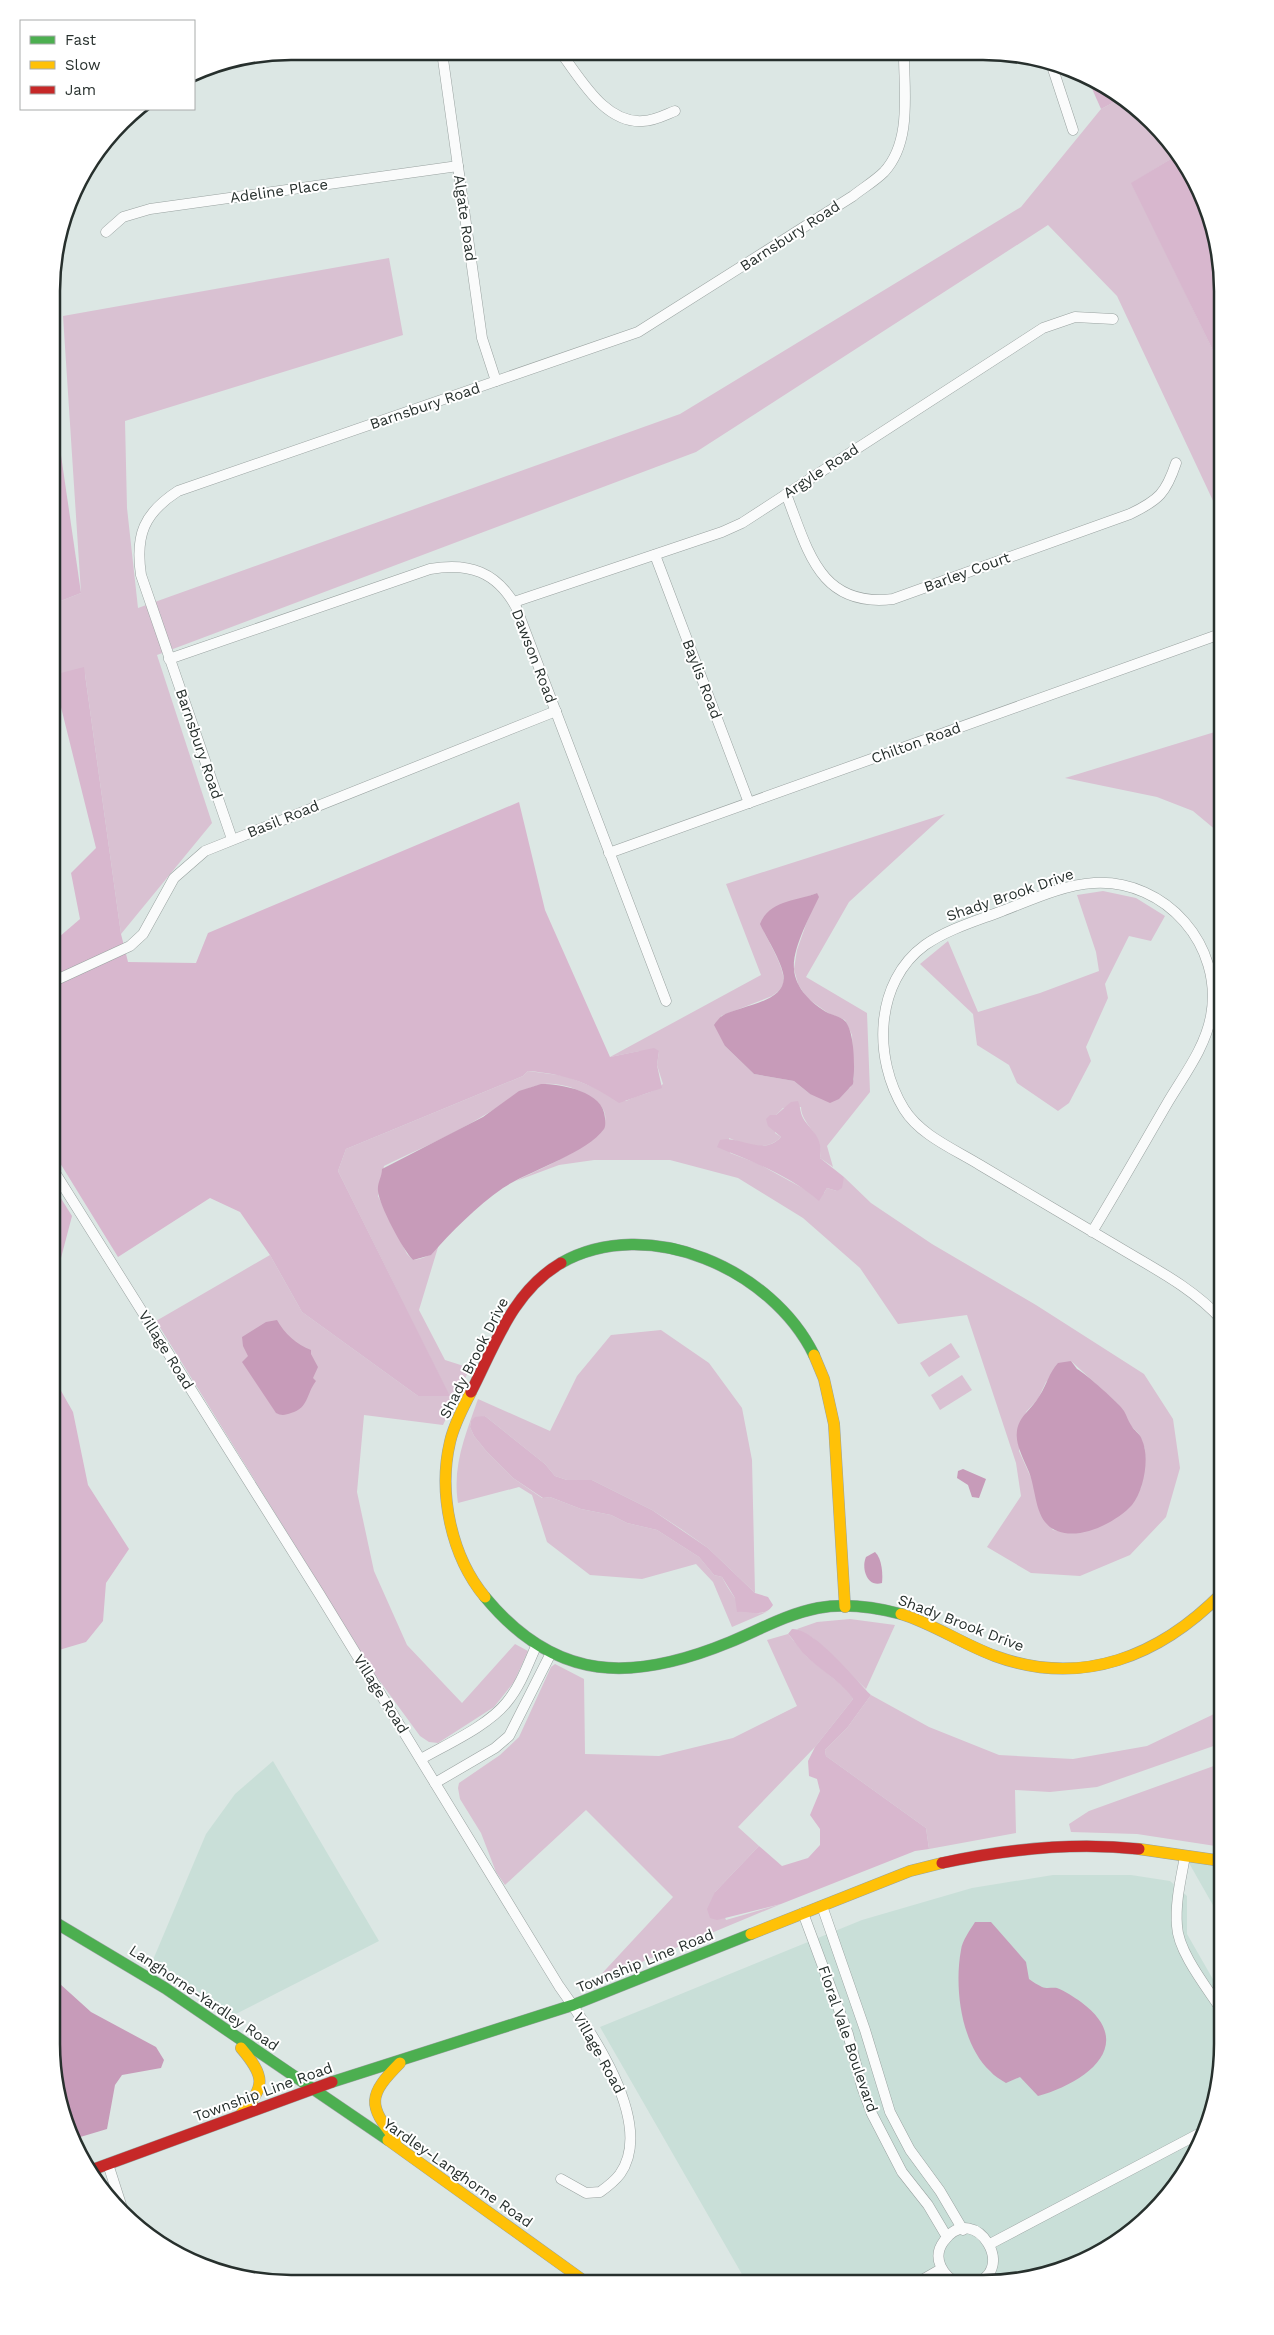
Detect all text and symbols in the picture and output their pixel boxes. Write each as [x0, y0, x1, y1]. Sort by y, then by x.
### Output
legend [20, 20, 195, 110]
text: Fast [65, 31, 97, 49]
text: Slow [65, 56, 101, 74]
text: Jam [65, 81, 96, 99]
street label: Algate Road [450, 174, 480, 262]
street label: Adeline Place [229, 175, 329, 207]
street label: Barnsbury Road [737, 197, 843, 275]
street label: Barnsbury Road [367, 379, 483, 433]
street label: Argyle Road [780, 440, 862, 502]
street label: Barley Court [922, 548, 1013, 596]
street label: Dawson Road [508, 606, 560, 706]
street label: Baylis Road [679, 637, 725, 721]
street label: Barnsbury Road [172, 686, 226, 802]
street label: Chilton Road [869, 718, 963, 768]
street label: Basil Road [244, 796, 322, 842]
street label: Shady Brook Drive [944, 865, 1076, 925]
street label: Shady Brook Drive [436, 1294, 512, 1422]
street label: Village Road [135, 1307, 197, 1393]
street label: Shady Brook Drive [895, 1591, 1027, 1655]
street label: Village Road [350, 1651, 412, 1737]
street label: Township Line Road [574, 1925, 716, 1997]
street label: Langhorne-Yardley Road [126, 1941, 282, 2055]
street label: Floral Vale Boulevard [814, 1963, 882, 2115]
street label: Village Road [569, 2009, 629, 2097]
street label: Township Line Road [191, 2059, 335, 2125]
street label: Yardley-Langhorne Road [380, 2115, 536, 2231]

